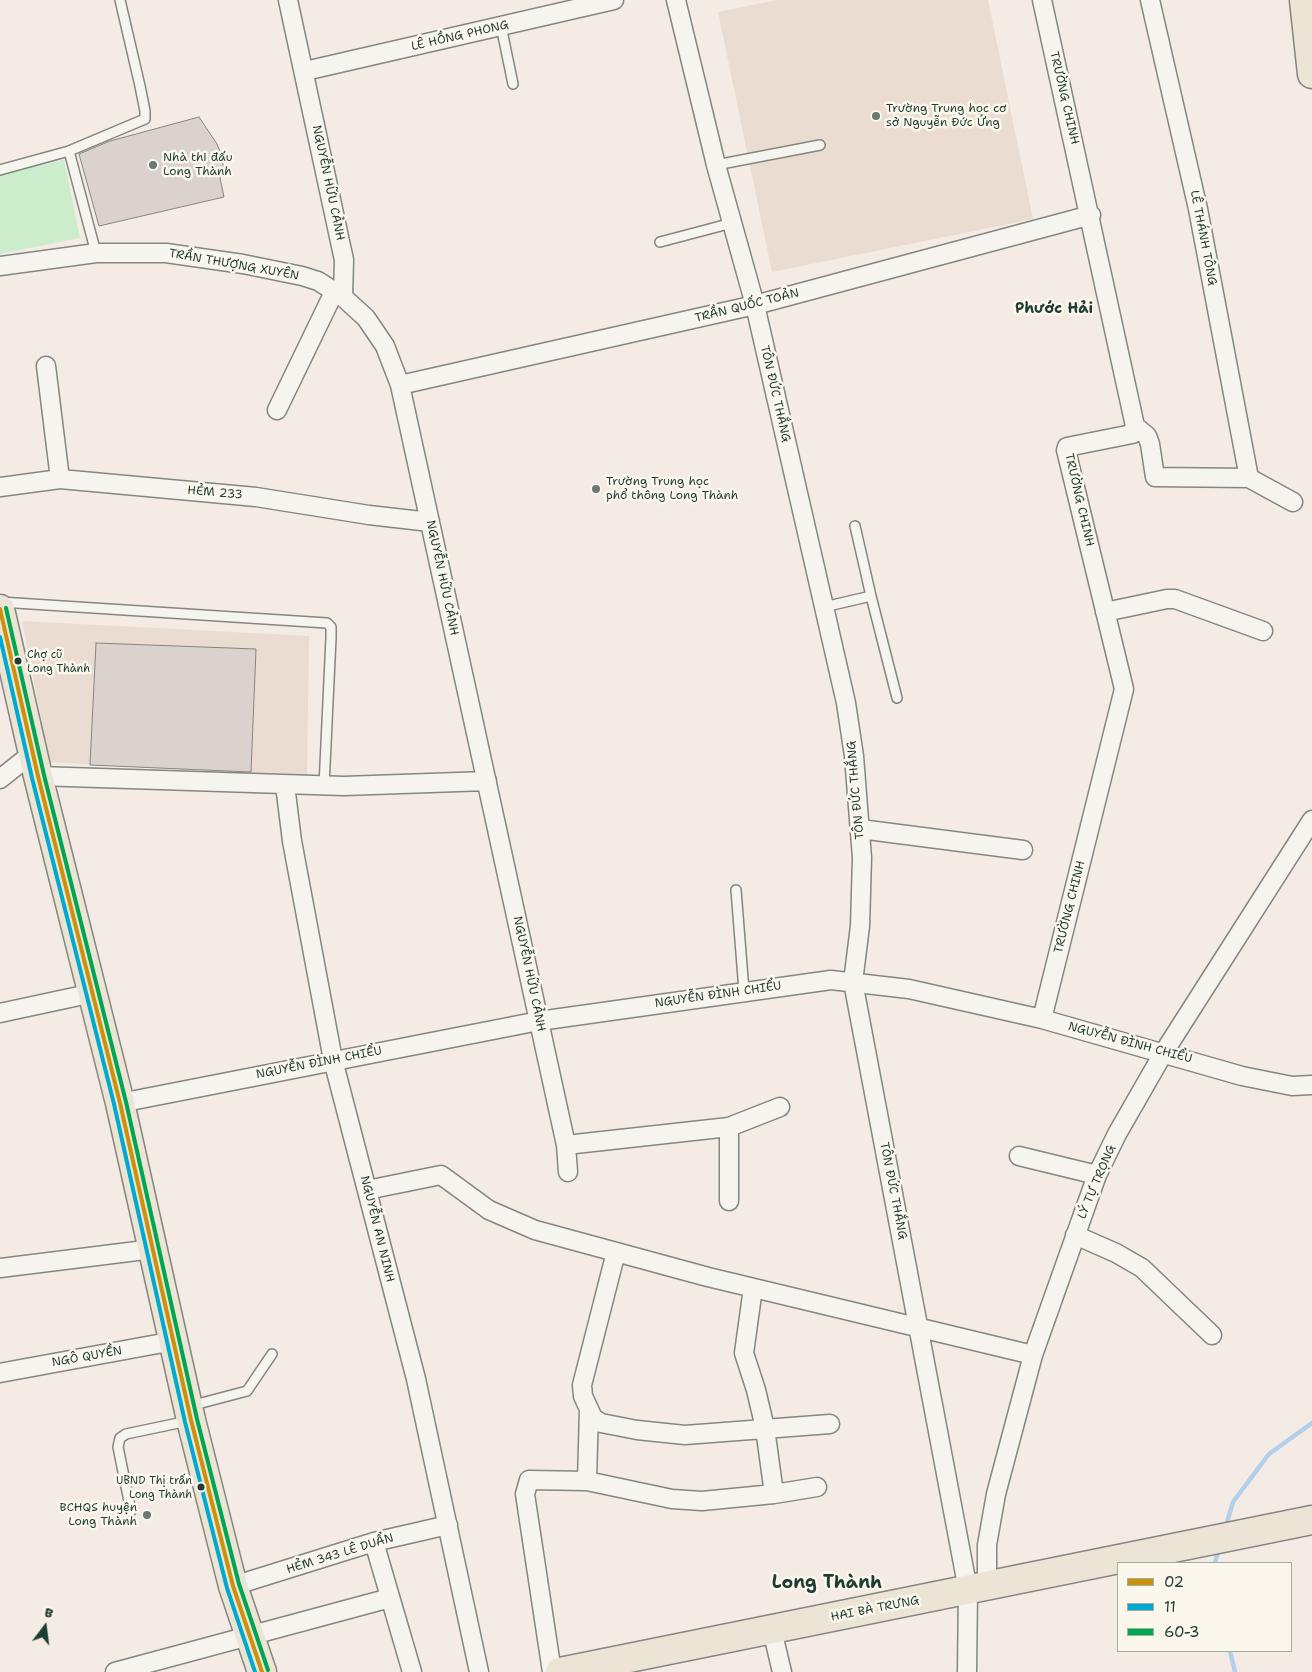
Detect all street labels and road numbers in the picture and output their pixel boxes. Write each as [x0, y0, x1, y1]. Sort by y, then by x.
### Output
street label: LÊ HỒNG PHONG [410, 18, 510, 54]
street label: TRƯỜNG CHINH [1046, 50, 1082, 146]
street label: NGUYỄN HỮU CẢNH [309, 124, 347, 242]
street label: LÊ THÁNH TÔNG [1187, 189, 1219, 287]
street label: TRẦN THƯỢNG XUYÊN [168, 246, 300, 284]
street label: TRẦN QUỐC TOẢN [693, 286, 801, 326]
street label: TÔN ĐỨC THẮNG [757, 344, 793, 444]
street label: TRƯỜNG CHINH [1061, 452, 1097, 548]
street label: HẺM 233 [187, 483, 243, 503]
street label: NGUYỄN HỮU CẢNH [423, 519, 461, 637]
street label: TÔN ĐỨC THẮNG [845, 740, 867, 840]
street label: TRƯỜNG CHINH [1052, 859, 1088, 955]
street label: NGUYỄN HỮU CẢNH [510, 915, 548, 1033]
street label: NGUYỄN ĐÌNH CHIỂU [654, 979, 782, 1011]
street label: NGUYỄN ĐÌNH CHIỂU [1066, 1020, 1194, 1066]
street label: NGUYỄN ĐÌNH CHIỂU [255, 1044, 383, 1082]
street label: TÔN ĐỨC THẮNG [876, 1141, 910, 1241]
street label: LÝ TỰ TRỌNG [1075, 1143, 1119, 1221]
street label: NGUYỄN AN NINH [357, 1174, 397, 1284]
street label: NGÔ QUYỀN [51, 1344, 123, 1370]
street label: HẺM 343 LÊ DUẨN [285, 1531, 395, 1577]
street label: HAI BÀ TRƯNG [829, 1593, 921, 1625]

